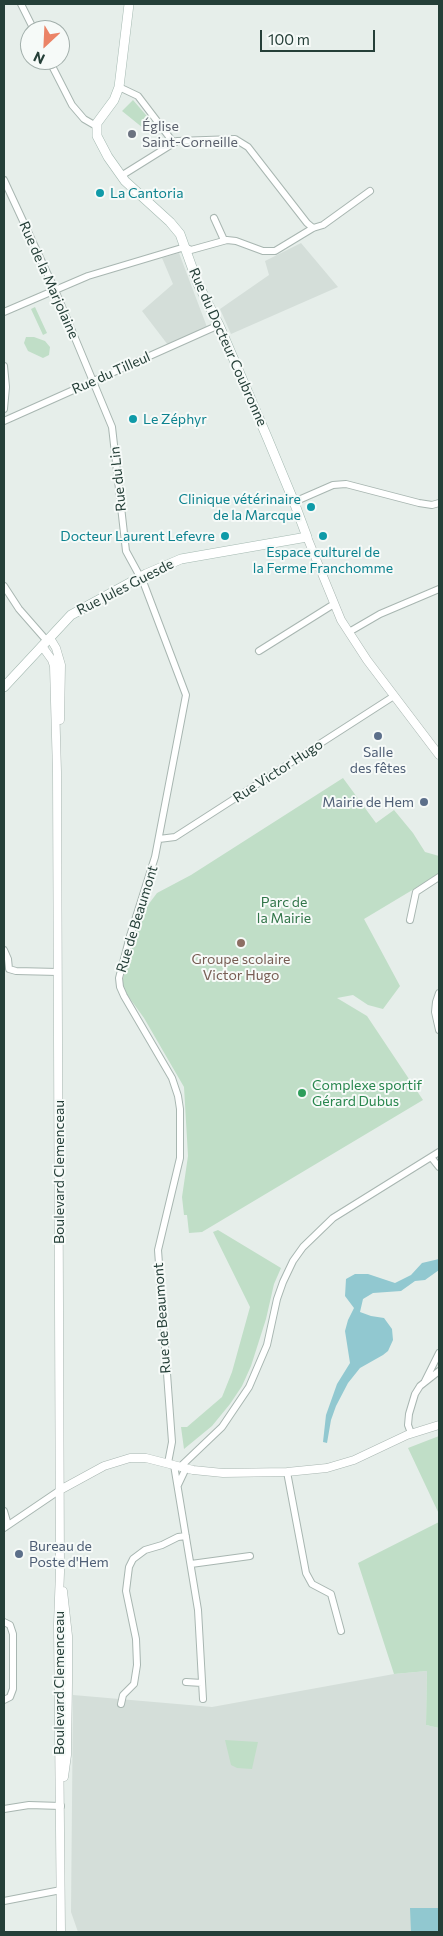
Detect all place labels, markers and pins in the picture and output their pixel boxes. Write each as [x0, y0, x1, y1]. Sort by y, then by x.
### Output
place label: Église Saint-Corneille [142, 118, 238, 150]
marker: Église Saint-Corneille [126, 128, 138, 140]
place label: La Cantoria [110, 185, 183, 201]
marker: La Cantoria [94, 187, 106, 199]
place label: Le Zéphyr [143, 411, 207, 427]
marker: Le Zéphyr [127, 413, 139, 425]
place label: Clinique vétérinaire de la Marcque [178, 491, 301, 524]
marker: Clinique vétérinaire de la Marcque [305, 501, 317, 513]
place label: Docteur Laurent Lefevre [60, 528, 215, 544]
marker: Docteur Laurent Lefevre [219, 530, 231, 542]
marker: Espace culturel de la Ferme Franchomme [317, 530, 329, 542]
place label: Espace culturel de la Ferme Franchomme [253, 544, 393, 576]
marker: Salle des fêtes [372, 730, 384, 742]
place label: Salle des fêtes [350, 744, 406, 776]
place label: Mairie de Hem [322, 794, 414, 810]
marker: Mairie de Hem [418, 796, 430, 808]
marker: Groupe scolaire Victor Hugo [235, 937, 247, 949]
place label: Groupe scolaire Victor Hugo [191, 951, 291, 984]
place label: Complexe sportif Gérard Dubus [312, 1077, 422, 1110]
marker: Complexe sportif Gérard Dubus [296, 1087, 308, 1099]
place label: Bureau de Poste d'Hem [29, 1538, 109, 1570]
marker: Bureau de Poste d'Hem [13, 1548, 25, 1560]

